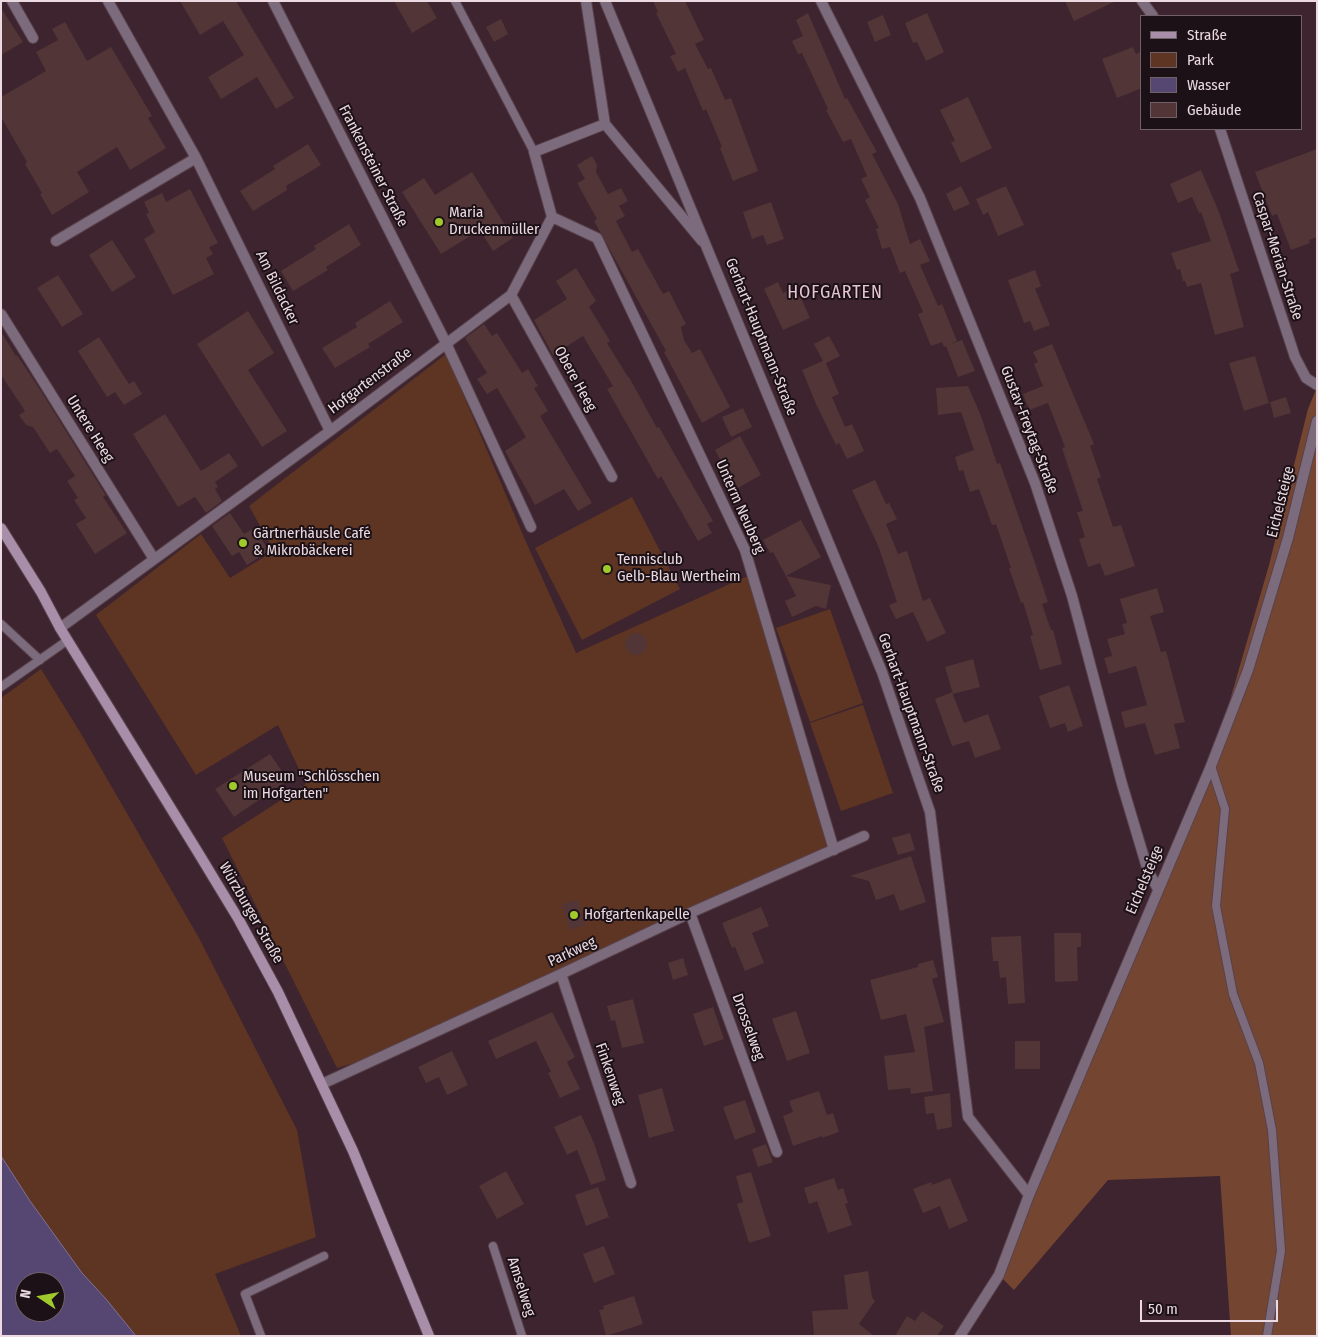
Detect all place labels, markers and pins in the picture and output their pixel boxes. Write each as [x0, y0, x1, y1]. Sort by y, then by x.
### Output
place label: Maria Druckenmüller [449, 204, 539, 239]
marker: Maria Druckenmüller [433, 216, 445, 228]
place label: Gärtnerhäusle Café & Mikrobäckerei [253, 525, 371, 560]
marker: Gärtnerhäusle Café & Mikrobäckerei [237, 537, 249, 549]
place label: Tennisclub Gelb-Blau Wertheim [617, 551, 741, 586]
marker: Tennisclub Gelb-Blau Wertheim [601, 563, 613, 575]
place label: Museum "Schlösschen im Hofgarten" [243, 768, 380, 803]
marker: Museum "Schlösschen im Hofgarten" [227, 780, 239, 792]
place label: Hofgartenkapelle [584, 906, 690, 924]
marker: Hofgartenkapelle [568, 909, 580, 921]

